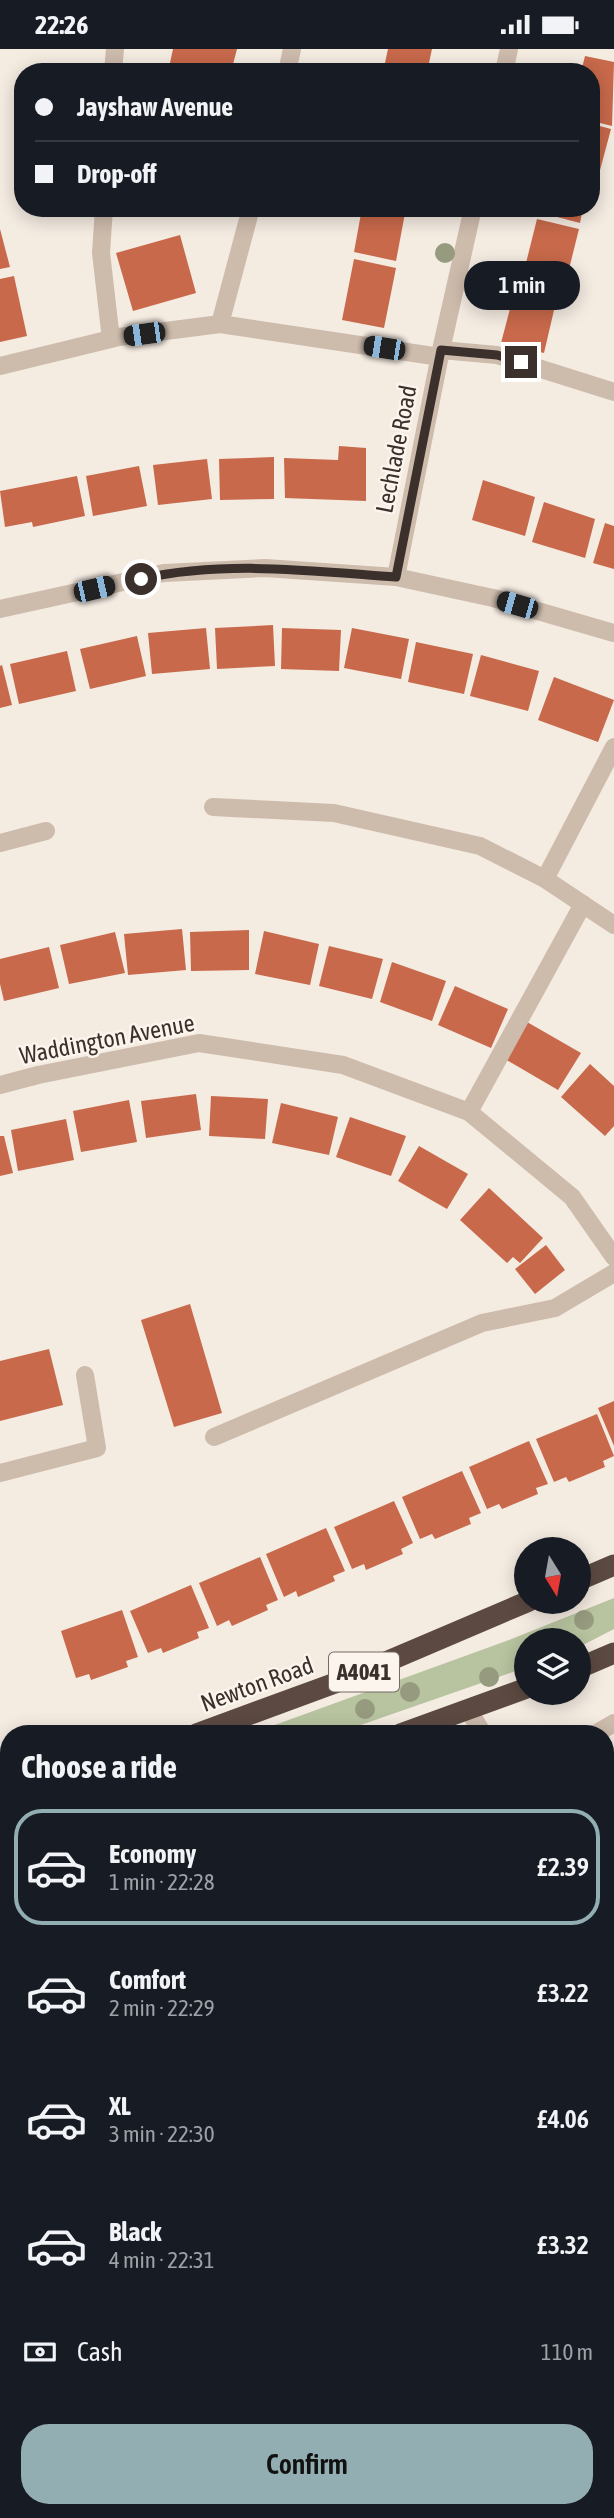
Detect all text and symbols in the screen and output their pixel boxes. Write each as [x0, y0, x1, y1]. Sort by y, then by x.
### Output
text: 22:26 [35, 10, 89, 40]
text: Jayshaw Avenue [77, 92, 233, 122]
text: Drop-off [77, 159, 157, 189]
callout: 1 min [463, 261, 579, 309]
text: 1 min [499, 272, 545, 298]
car [122, 321, 167, 347]
car [362, 334, 407, 362]
route end [505, 346, 537, 378]
street label: Lechlade Road [370, 383, 422, 515]
route start [125, 563, 157, 595]
car [72, 574, 117, 604]
car [494, 589, 541, 621]
street label: Waddington Avenue [17, 1009, 197, 1069]
north arrow [514, 1537, 592, 1613]
map controls [514, 1537, 591, 1705]
button: layers [514, 1628, 591, 1705]
street label: Newton Road [197, 1651, 317, 1717]
road number: A4041 [329, 1653, 399, 1691]
text: Choose a ride [21, 1748, 177, 1785]
icon: car [25, 1836, 88, 1899]
text: Economy [109, 1839, 196, 1869]
text: £2.39 [537, 1852, 589, 1882]
text: 1 min · 22:28 [109, 1869, 215, 1895]
icon: car [25, 1962, 88, 2025]
text: Comfort [109, 1965, 186, 1995]
text: £3.22 [537, 1978, 589, 2008]
text: 2 min · 22:29 [109, 1995, 215, 2021]
icon: car [25, 2088, 88, 2151]
text: XL [109, 2091, 131, 2121]
text: £4.06 [537, 2104, 589, 2134]
text: 3 min · 22:30 [109, 2121, 215, 2147]
icon: car [25, 2214, 88, 2277]
text: Black [109, 2217, 161, 2247]
text: £3.32 [537, 2230, 589, 2260]
text: 4 min · 22:31 [109, 2247, 215, 2273]
icon: cash [21, 2333, 59, 2371]
text: Cash [77, 2337, 123, 2367]
text: 110 m [541, 2339, 593, 2365]
button: Confirm [21, 2424, 593, 2504]

